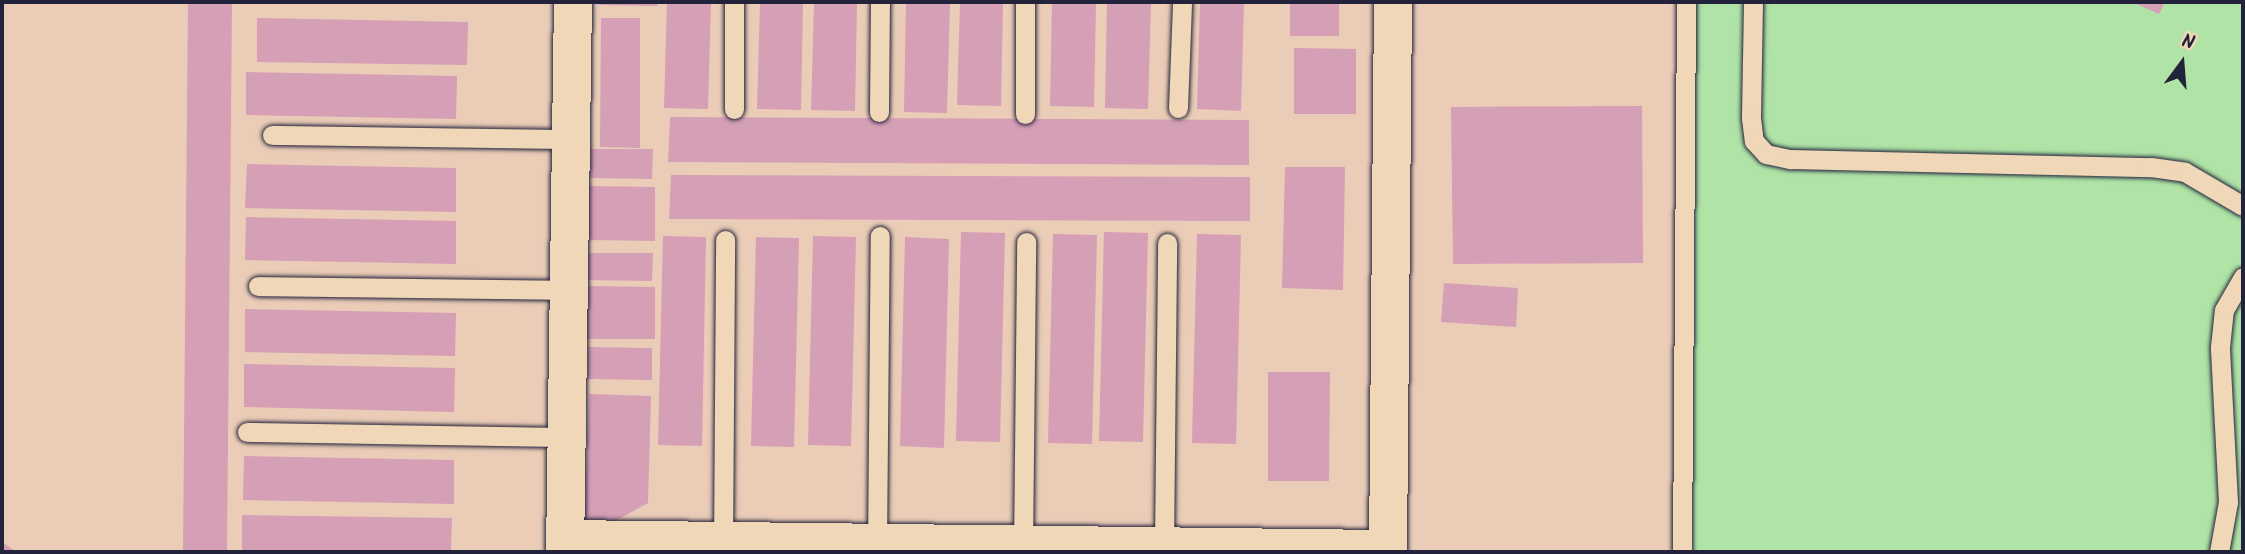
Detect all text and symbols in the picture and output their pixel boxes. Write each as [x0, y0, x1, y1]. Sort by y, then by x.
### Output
text: N [2178, 27, 2198, 59]
north arrow [2147, 28, 2217, 98]

